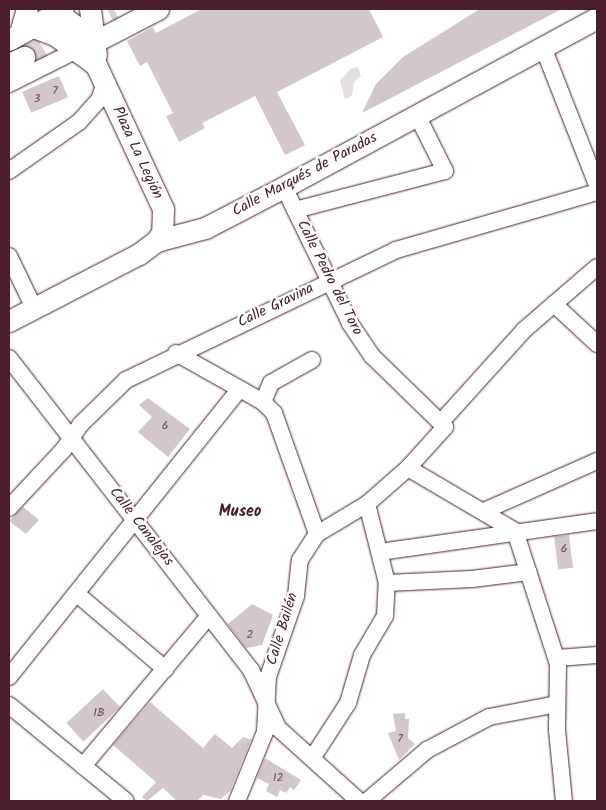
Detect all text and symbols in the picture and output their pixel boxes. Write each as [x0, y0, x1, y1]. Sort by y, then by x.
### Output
house number: 7 [52, 84, 58, 98]
house number: 3 [34, 92, 40, 106]
street label: Plaza La Legión [108, 104, 166, 202]
street label: Calle Marqués de Paradas [229, 129, 381, 221]
street label: Calle Pedro del Toro [292, 217, 366, 339]
street label: Calle Gravina [235, 280, 317, 332]
house number: 6 [162, 419, 168, 433]
street label: Calle Canalejas [105, 484, 177, 570]
district label: Museo [219, 502, 261, 522]
house number: 6 [561, 542, 567, 556]
street label: Calle Bailén [263, 591, 303, 667]
house number: 2 [247, 628, 253, 642]
house number: 1B [93, 706, 105, 720]
house number: 7 [397, 732, 403, 746]
house number: 12 [273, 771, 283, 785]

